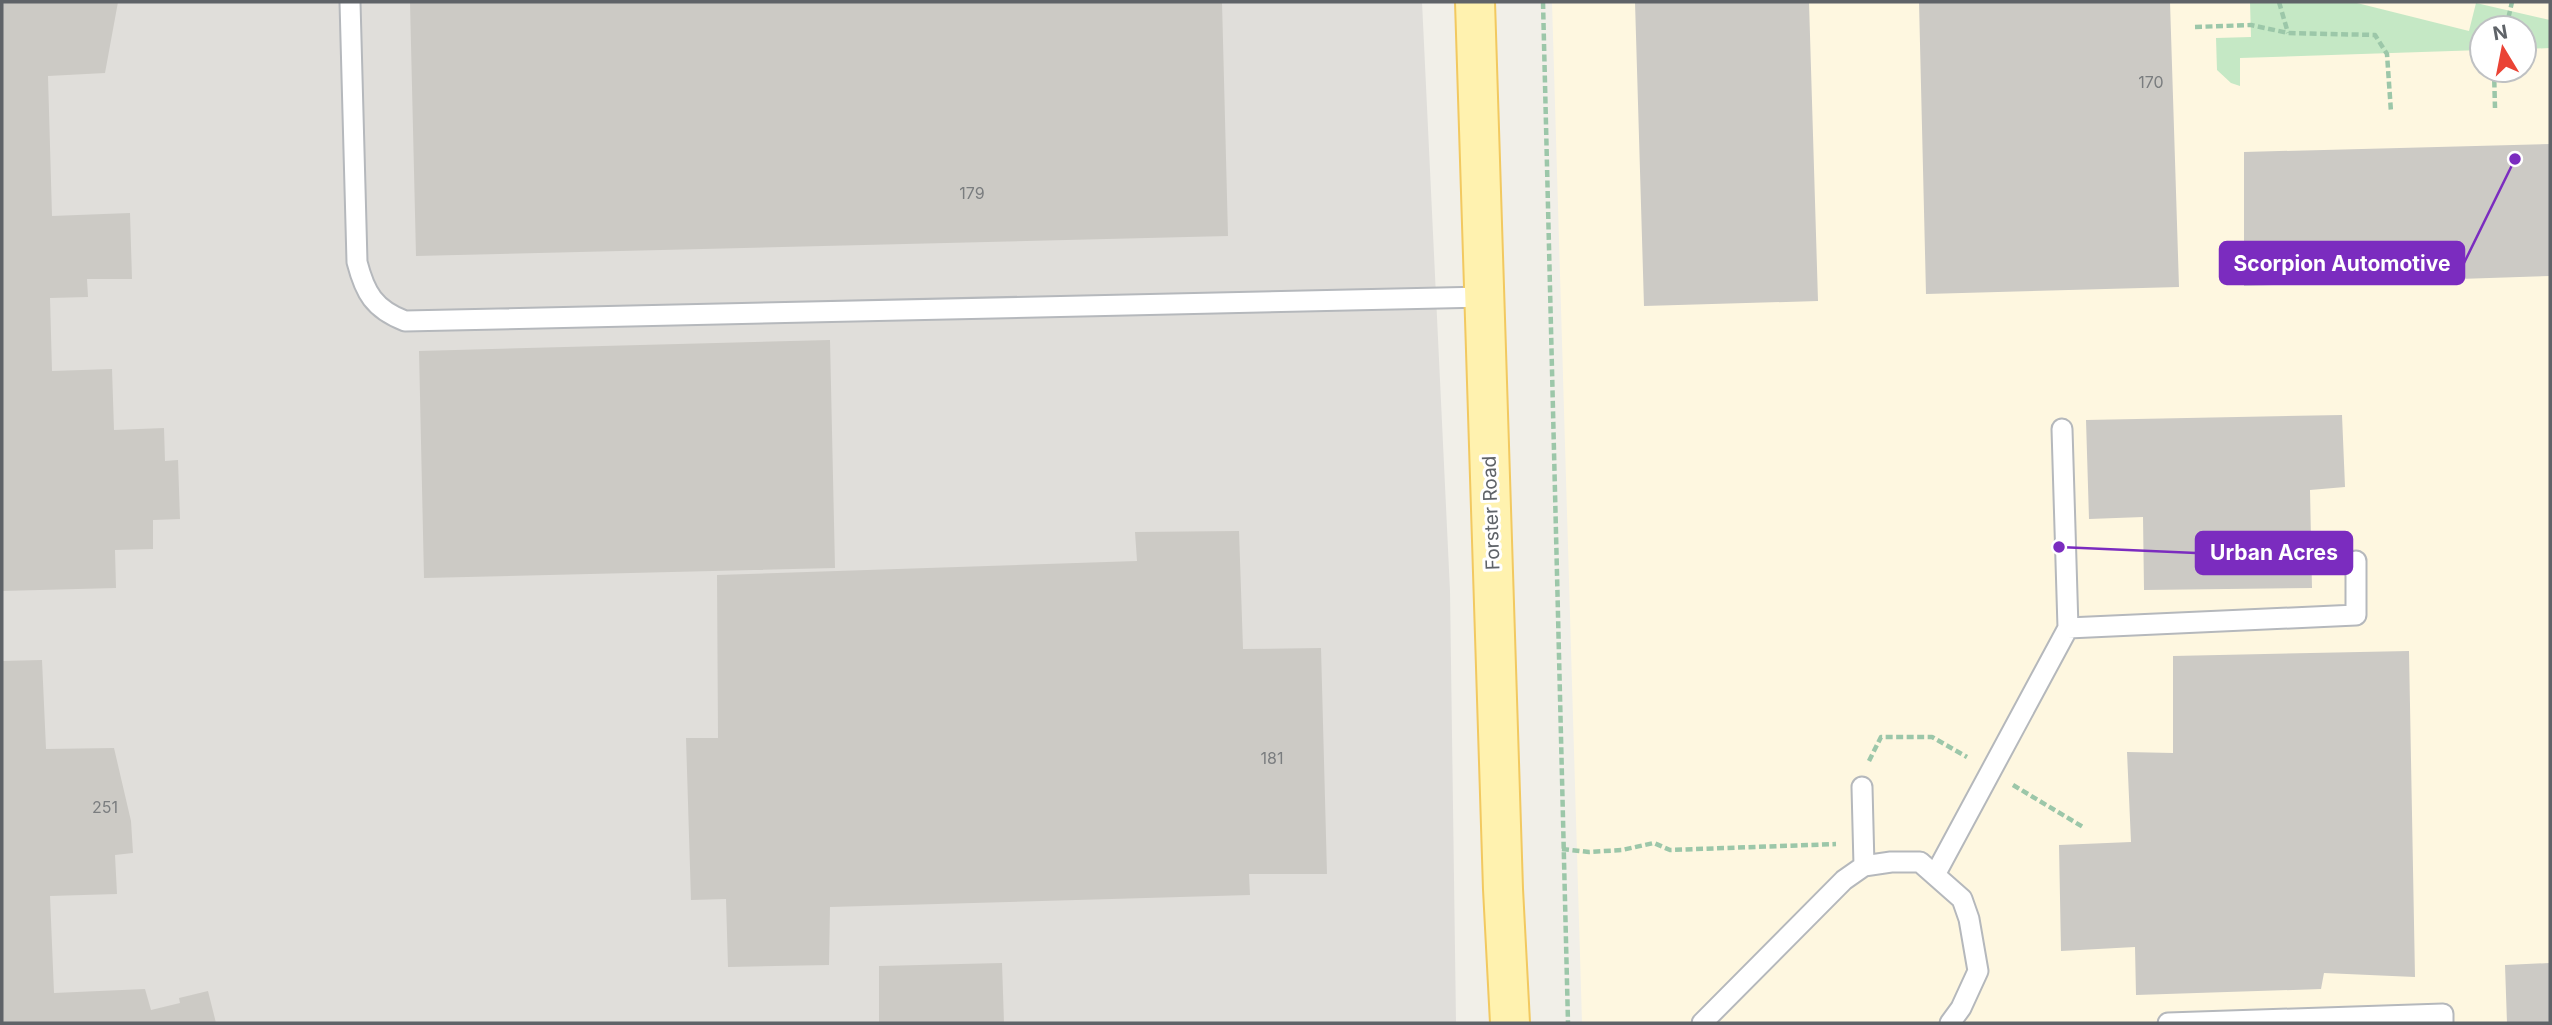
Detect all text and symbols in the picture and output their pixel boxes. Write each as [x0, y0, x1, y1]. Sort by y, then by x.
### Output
north arrow [2468, 14, 2538, 84]
text: N [2491, 20, 2509, 45]
house number: 170 [2138, 72, 2164, 92]
house number: 179 [959, 183, 985, 203]
callout: Scorpion Automotive [2220, 242, 2464, 284]
text: Scorpion Automotive [2234, 251, 2450, 276]
street label: Forster Road [1478, 455, 1504, 571]
callout: Urban Acres [2196, 532, 2352, 574]
text: Urban Acres [2210, 540, 2338, 565]
house number: 181 [1261, 748, 1283, 768]
house number: 251 [92, 797, 118, 817]

